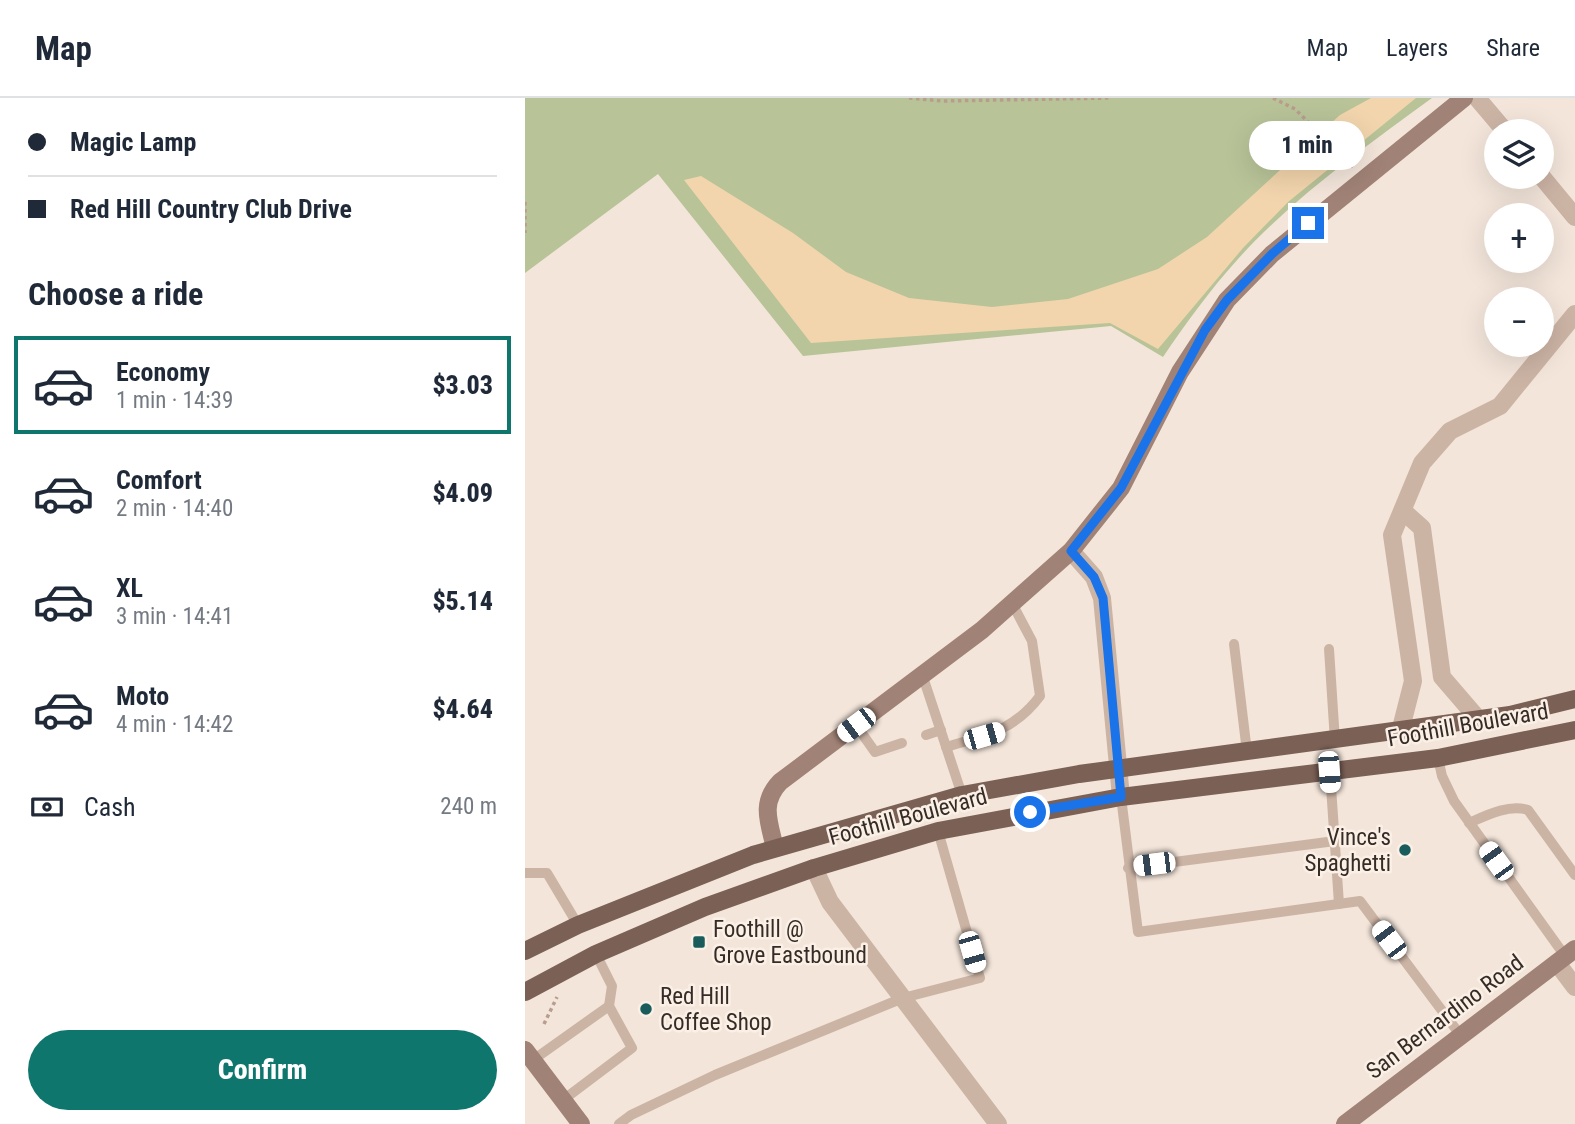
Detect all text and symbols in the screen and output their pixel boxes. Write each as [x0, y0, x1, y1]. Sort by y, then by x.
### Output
text: Map [35, 29, 92, 68]
text: Map [1307, 34, 1348, 62]
text: Layers [1386, 34, 1448, 62]
text: Share [1486, 34, 1540, 62]
map controls [1484, 119, 1554, 357]
button: layers [1484, 119, 1554, 189]
callout: 1 min [1250, 122, 1366, 170]
text: Magic Lamp [70, 127, 196, 157]
text: 1 min [1281, 132, 1333, 159]
text: Red Hill Country Club Drive [70, 194, 352, 224]
button: + [1484, 203, 1554, 273]
route end [1292, 207, 1324, 239]
text: Choose a ride [28, 275, 203, 313]
button: − [1484, 287, 1554, 357]
icon: car [32, 354, 95, 417]
text: Economy [116, 357, 210, 387]
text: $3.03 [432, 370, 493, 400]
text: 1 min · 14:39 [116, 387, 233, 414]
icon: car [32, 462, 95, 525]
text: Comfort [116, 465, 202, 495]
text: $4.09 [432, 478, 493, 508]
text: 2 min · 14:40 [116, 495, 233, 522]
icon: car [32, 570, 95, 633]
text: XL [116, 573, 143, 603]
text: $5.14 [432, 586, 493, 616]
text: 3 min · 14:41 [116, 603, 233, 630]
icon: car [32, 678, 95, 741]
text: Moto [116, 681, 169, 711]
text: $4.64 [432, 694, 493, 724]
street label: Foothill Boulevard [1385, 698, 1551, 752]
car [833, 704, 880, 746]
text: 4 min · 14:42 [116, 711, 233, 738]
car [961, 720, 1008, 752]
car [1318, 750, 1341, 794]
street label: Foothill Boulevard [826, 783, 990, 851]
icon: cash [28, 788, 66, 826]
text: Cash [84, 792, 136, 822]
text: 240 m [440, 793, 497, 820]
route start [1014, 796, 1046, 828]
place label: Vince's Spaghetti [1305, 824, 1391, 877]
car [1476, 838, 1517, 884]
marker: Vince's Spaghetti [1397, 842, 1413, 858]
car [1132, 851, 1177, 877]
place label: Foothill @ Grove Eastbound [713, 916, 867, 969]
car [1368, 917, 1411, 963]
car [957, 929, 988, 975]
marker: Foothill @ Grove Eastbound [691, 934, 707, 950]
street label: San Bernardino Road [1361, 949, 1529, 1085]
place label: Red Hill Coffee Shop [660, 983, 772, 1036]
marker: Red Hill Coffee Shop [638, 1001, 654, 1017]
button: Confirm [28, 1030, 497, 1110]

